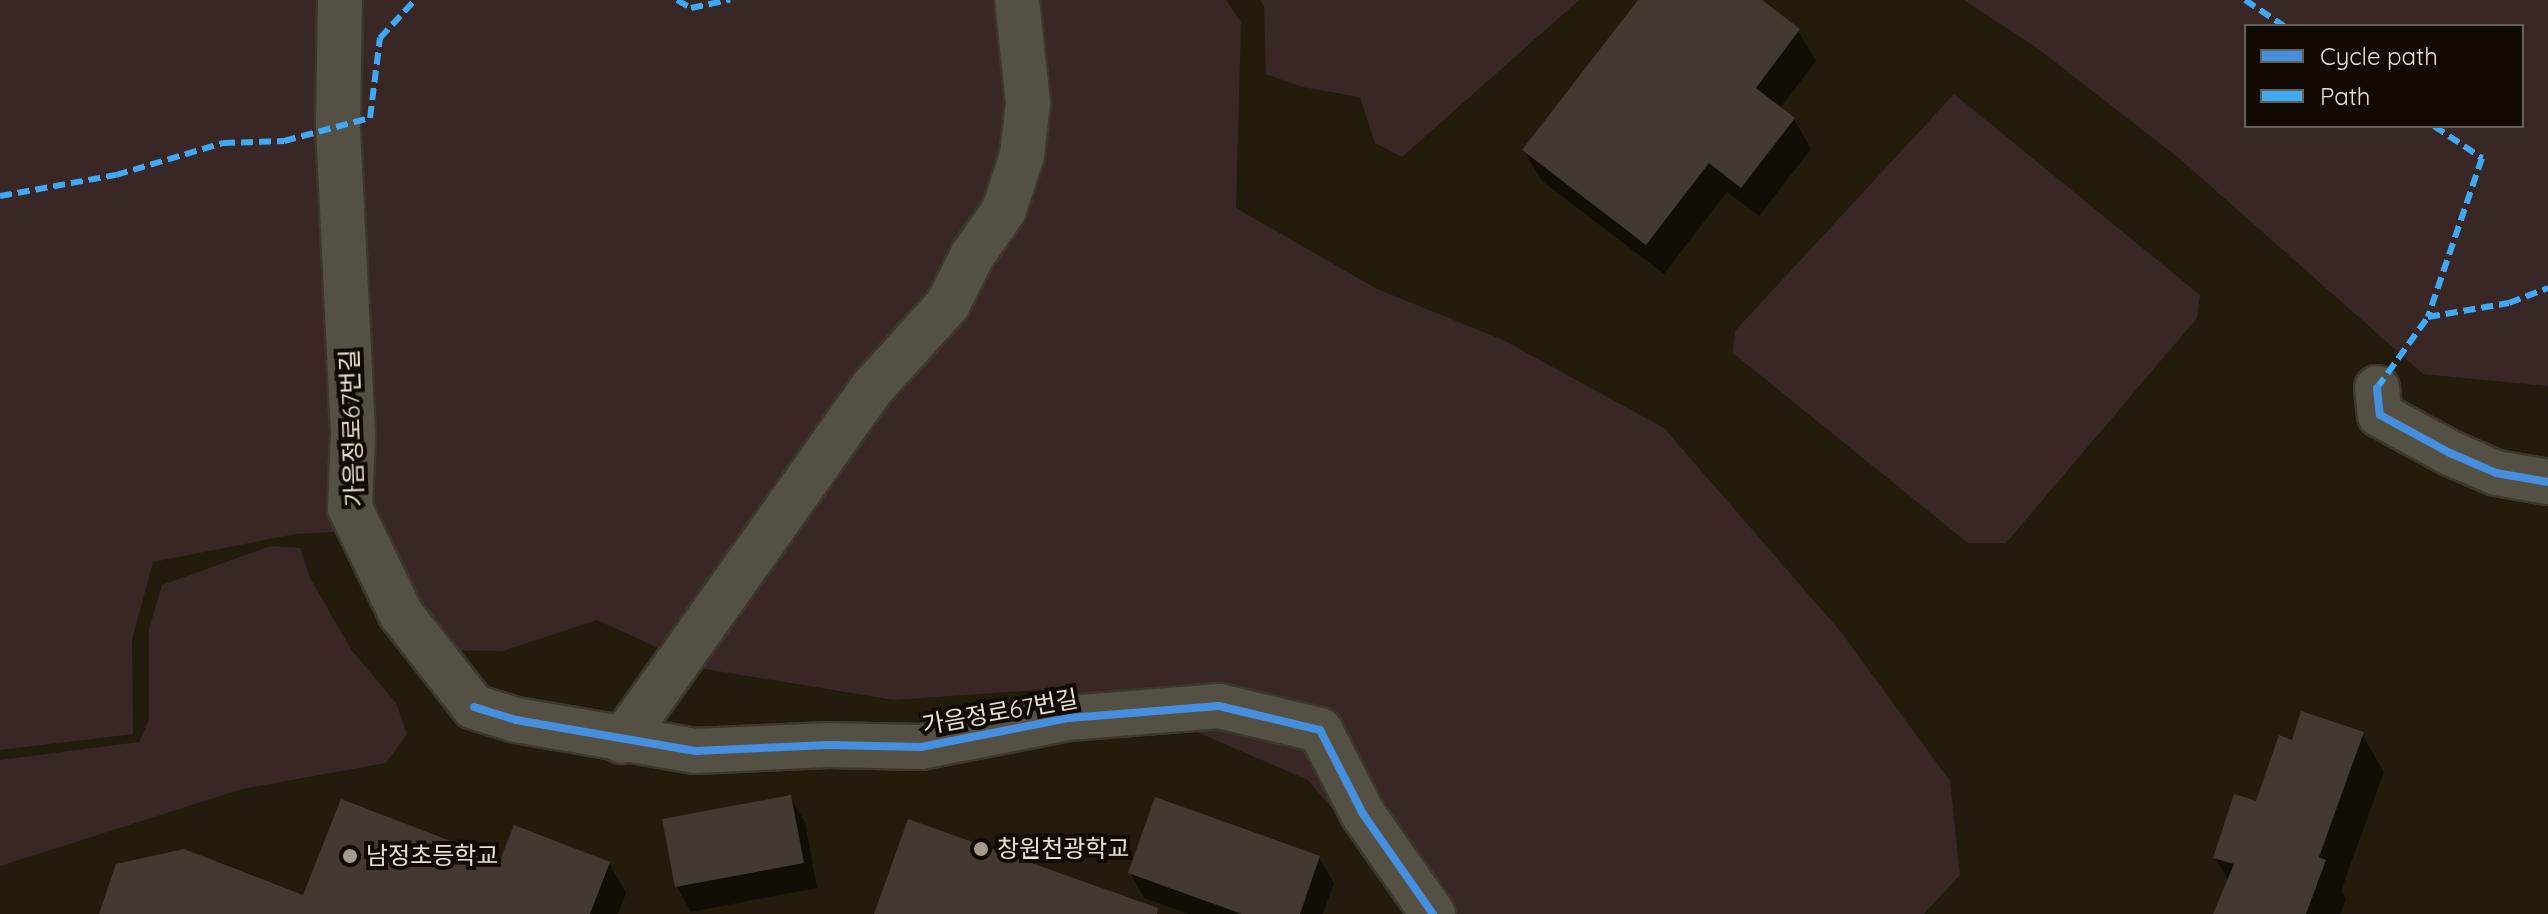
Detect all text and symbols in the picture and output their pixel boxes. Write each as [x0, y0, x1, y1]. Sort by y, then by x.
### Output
legend [2244, 24, 2524, 128]
text: Cycle path [2320, 41, 2438, 71]
text: Path [2320, 81, 2371, 111]
street label: 가음정로67번길 [335, 349, 369, 507]
street label: 가음정로67번길 [920, 684, 1080, 740]
place label: 창원천광학교 [997, 835, 1129, 863]
marker: 창원천광학교 [972, 840, 990, 858]
place label: 남정초등학교 [366, 842, 498, 870]
marker: 남정초등학교 [341, 847, 359, 865]

